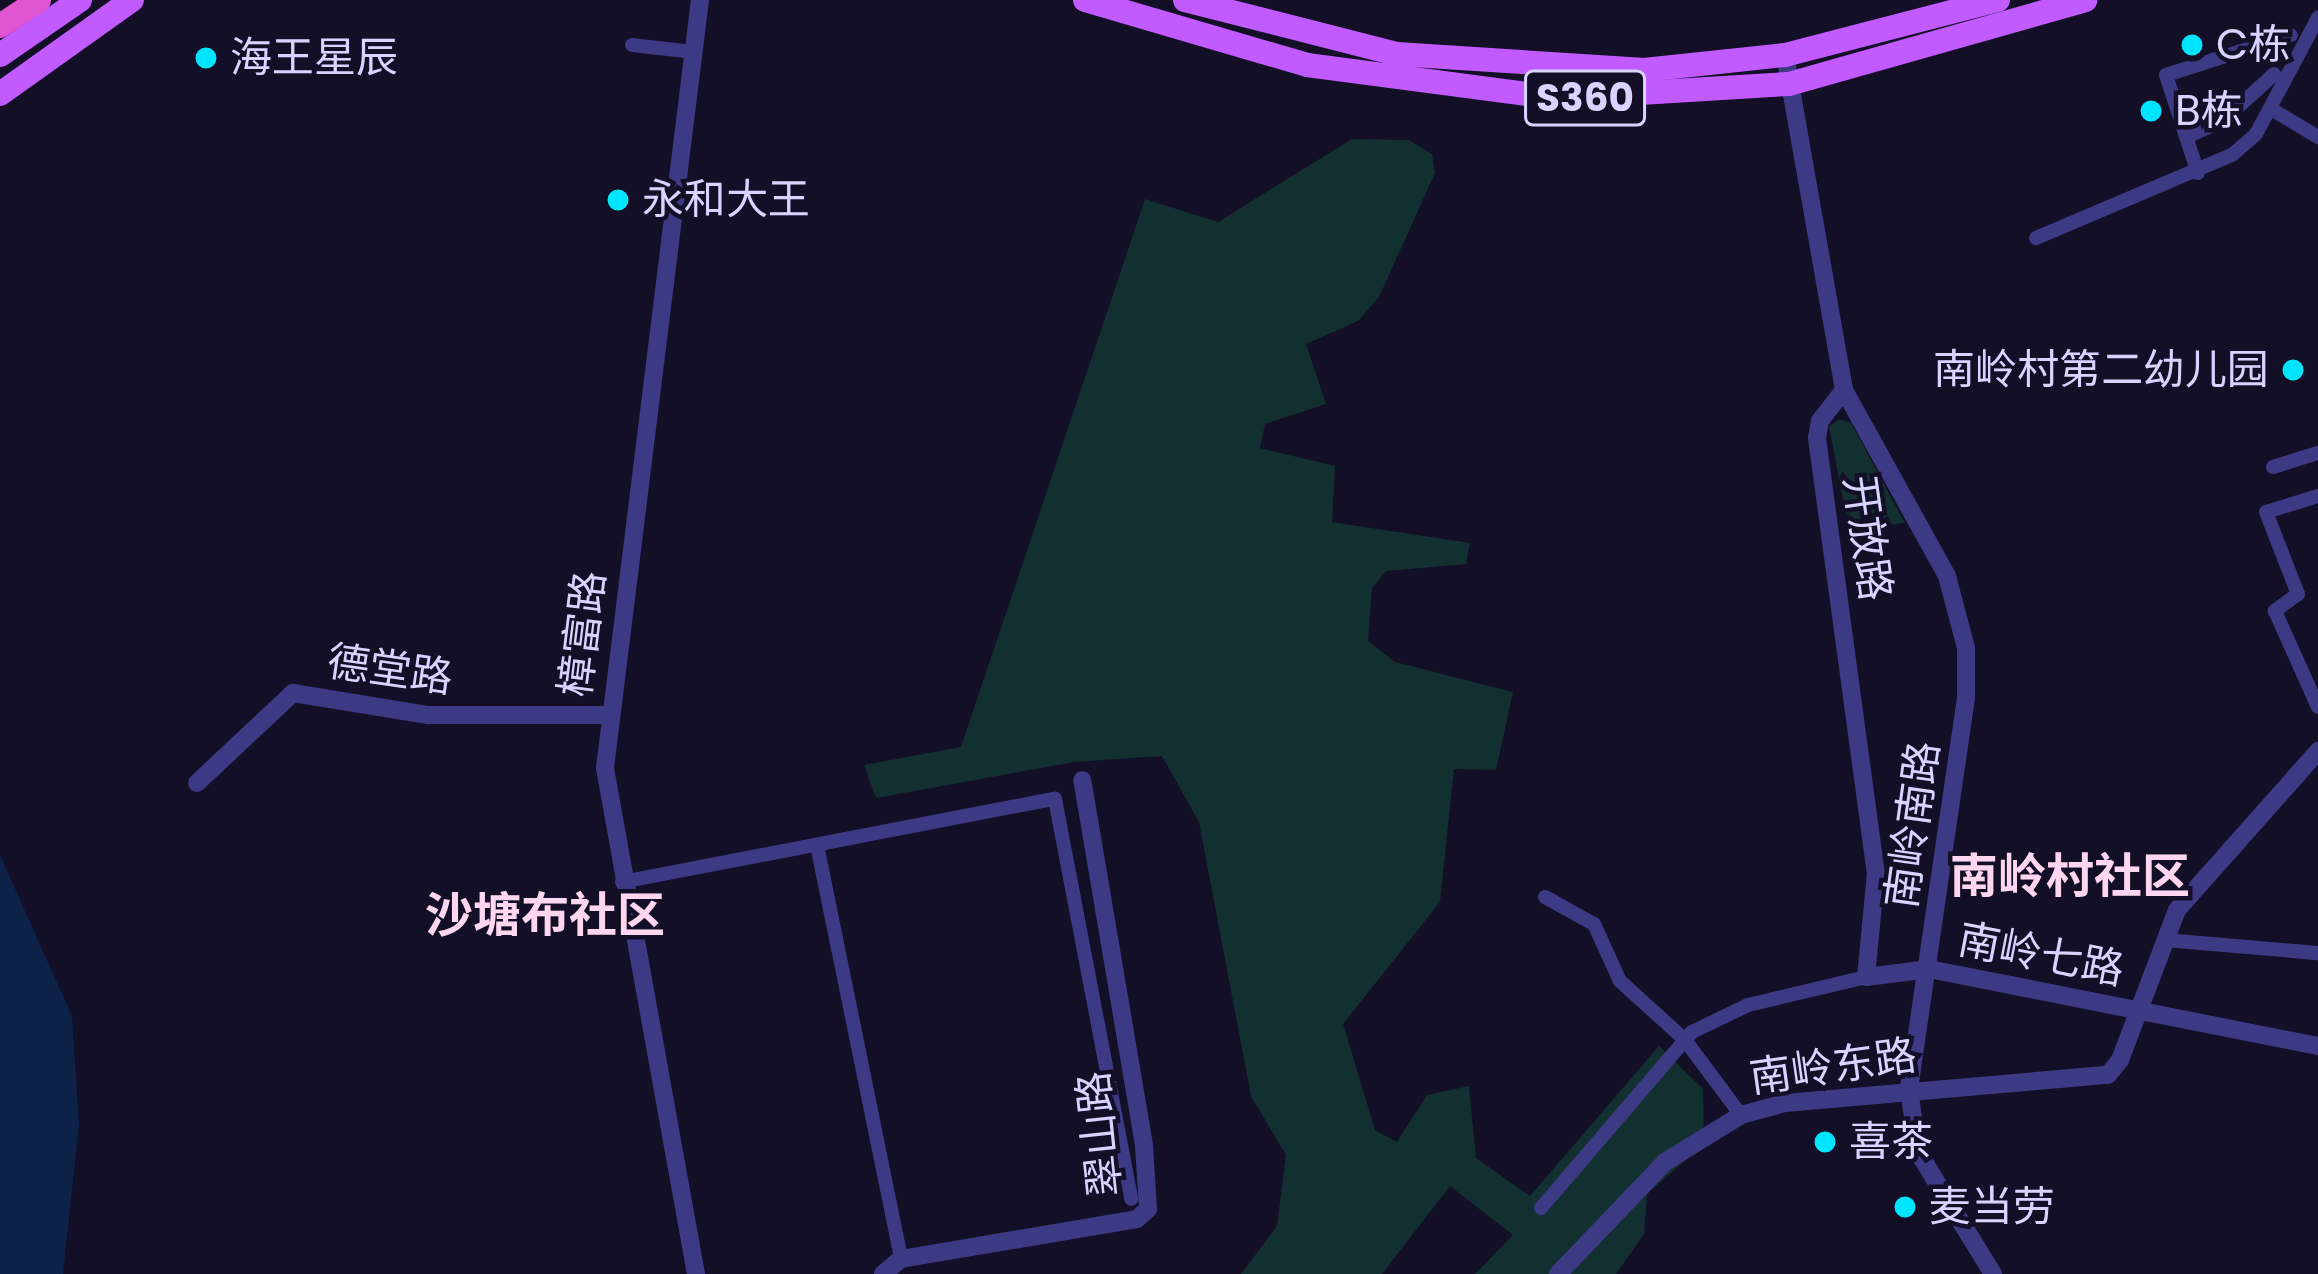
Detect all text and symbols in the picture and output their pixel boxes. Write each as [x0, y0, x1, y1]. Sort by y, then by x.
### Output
place label: C栋 [2216, 20, 2290, 70]
marker: C栋 [2179, 32, 2205, 58]
place label: 海王星辰 [230, 33, 398, 83]
marker: 海王星辰 [193, 45, 219, 71]
road number: S360 [1522, 65, 1648, 131]
place label: B栋 [2175, 86, 2243, 136]
marker: B栋 [2138, 98, 2164, 124]
place label: 永和大王 [642, 175, 810, 225]
marker: 永和大王 [605, 187, 631, 213]
place label: 南岭村第二幼儿园 [1933, 345, 2269, 395]
marker: 南岭村第二幼儿园 [2280, 357, 2306, 383]
street label: 开放路 [1833, 472, 1901, 604]
street label: 樟富路 [550, 568, 616, 700]
street label: 德堂路 [324, 636, 456, 704]
street label: 南岭南路 [1876, 738, 1950, 912]
district label: 南岭村社区 [1950, 848, 2190, 906]
district label: 沙塘布社区 [425, 887, 665, 945]
street label: 南岭七路 [1954, 914, 2128, 996]
street label: 南岭东路 [1746, 1030, 1920, 1104]
street label: 翠山路 [1068, 1069, 1132, 1199]
place label: 喜茶 [1849, 1117, 1933, 1167]
marker: 喜茶 [1812, 1129, 1838, 1155]
place label: 麦当劳 [1929, 1182, 2055, 1232]
marker: 麦当劳 [1892, 1194, 1918, 1220]

